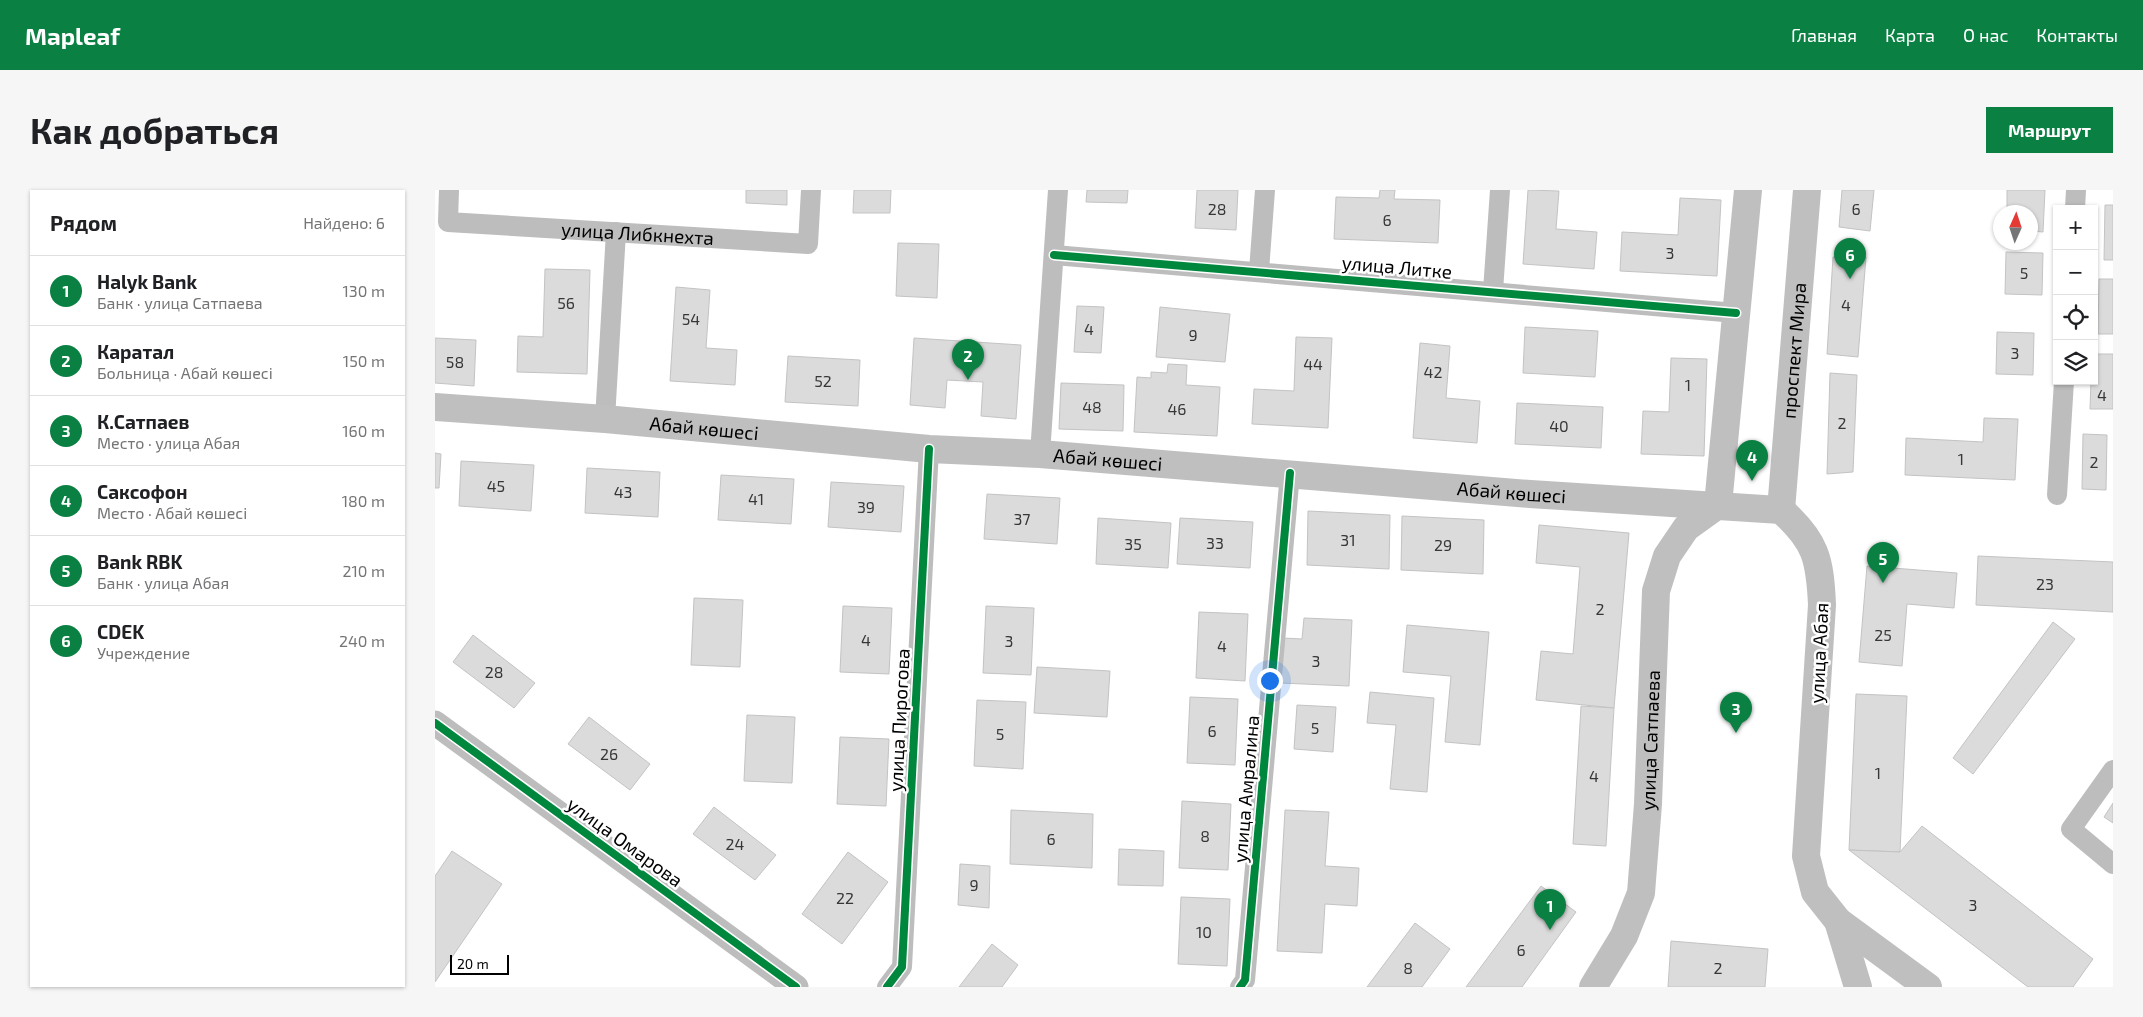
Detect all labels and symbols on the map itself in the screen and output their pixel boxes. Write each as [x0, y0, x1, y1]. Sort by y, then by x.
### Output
house number: 28 [1208, 199, 1226, 218]
house number: 6 [1851, 199, 1861, 218]
north arrow [1993, 205, 2038, 250]
house number: 6 [1382, 210, 1392, 229]
street label: улица Либкнехта [561, 217, 715, 249]
pin: 6 [1834, 238, 1866, 279]
house number: 3 [1666, 243, 1674, 262]
street label: улица Литке [1341, 250, 1453, 284]
house number: 5 [2020, 263, 2028, 282]
street label: проспект Мира [1776, 281, 1810, 419]
house number: 56 [557, 293, 575, 312]
house number: 4 [1841, 295, 1851, 314]
house number: 54 [682, 309, 700, 328]
house number: 4 [1084, 319, 1094, 338]
house number: 9 [1188, 325, 1198, 344]
pin: 2 [952, 339, 984, 380]
house number: 3 [2011, 343, 2019, 362]
house number: 58 [446, 352, 464, 371]
house number: 44 [1303, 354, 1323, 373]
house number: 42 [1424, 362, 1442, 381]
house number: 52 [814, 371, 832, 390]
house number: 1 [1685, 375, 1691, 394]
house number: 4 [2097, 385, 2107, 404]
house number: 48 [1082, 397, 1102, 416]
house number: 46 [1168, 399, 1187, 418]
street label: Абай көшесі [649, 411, 760, 444]
house number: 2 [1838, 413, 1847, 432]
house number: 40 [1549, 416, 1569, 435]
pin: 4 [1736, 440, 1768, 481]
street label: Абай көшесі [1052, 443, 1163, 475]
house number: 1 [1958, 449, 1964, 468]
house number: 2 [2090, 452, 2099, 471]
house number: 45 [487, 476, 505, 495]
street label: Абай көшесі [1456, 476, 1567, 507]
house number: 43 [614, 482, 632, 501]
house number: 41 [748, 489, 764, 508]
house number: 39 [857, 497, 875, 516]
house number: 37 [1013, 509, 1031, 528]
house number: 31 [1340, 530, 1356, 549]
house number: 33 [1206, 533, 1224, 552]
house number: 35 [1124, 534, 1142, 553]
house number: 29 [1434, 535, 1452, 554]
pin: 5 [1867, 542, 1899, 583]
house number: 23 [2036, 574, 2054, 593]
house number: 2 [1596, 599, 1605, 618]
street label: улица Абая [1804, 602, 1834, 704]
house number: 25 [1874, 625, 1892, 644]
house number: 4 [861, 630, 871, 649]
house number: 3 [1005, 631, 1013, 650]
house number: 4 [1217, 636, 1227, 655]
street label: улица Пирогова [883, 648, 915, 792]
house number: 3 [1312, 651, 1320, 670]
house number: 28 [485, 662, 503, 681]
your location [1257, 668, 1283, 694]
street label: улица Сатпаева [1636, 669, 1664, 811]
pin: 3 [1720, 692, 1752, 733]
street label: улица Амралина [1228, 714, 1264, 864]
house number: 5 [1311, 718, 1319, 737]
house number: 6 [1207, 721, 1217, 740]
house number: 5 [996, 724, 1004, 743]
house number: 26 [600, 744, 618, 763]
house number: 1 [1875, 763, 1881, 782]
house number: 4 [1589, 766, 1599, 785]
street label: улица Омарова [562, 792, 688, 892]
house number: 8 [1200, 826, 1210, 845]
house number: 6 [1046, 829, 1056, 848]
house number: 24 [726, 834, 745, 853]
house number: 9 [969, 875, 979, 894]
house number: 22 [836, 888, 854, 907]
pin: 1 [1534, 889, 1566, 930]
house number: 3 [1969, 895, 1977, 914]
house number: 10 [1196, 922, 1212, 941]
house number: 6 [1516, 940, 1526, 959]
scale bar [450, 952, 509, 975]
house number: 8 [1403, 958, 1413, 977]
house number: 2 [1714, 958, 1723, 977]

